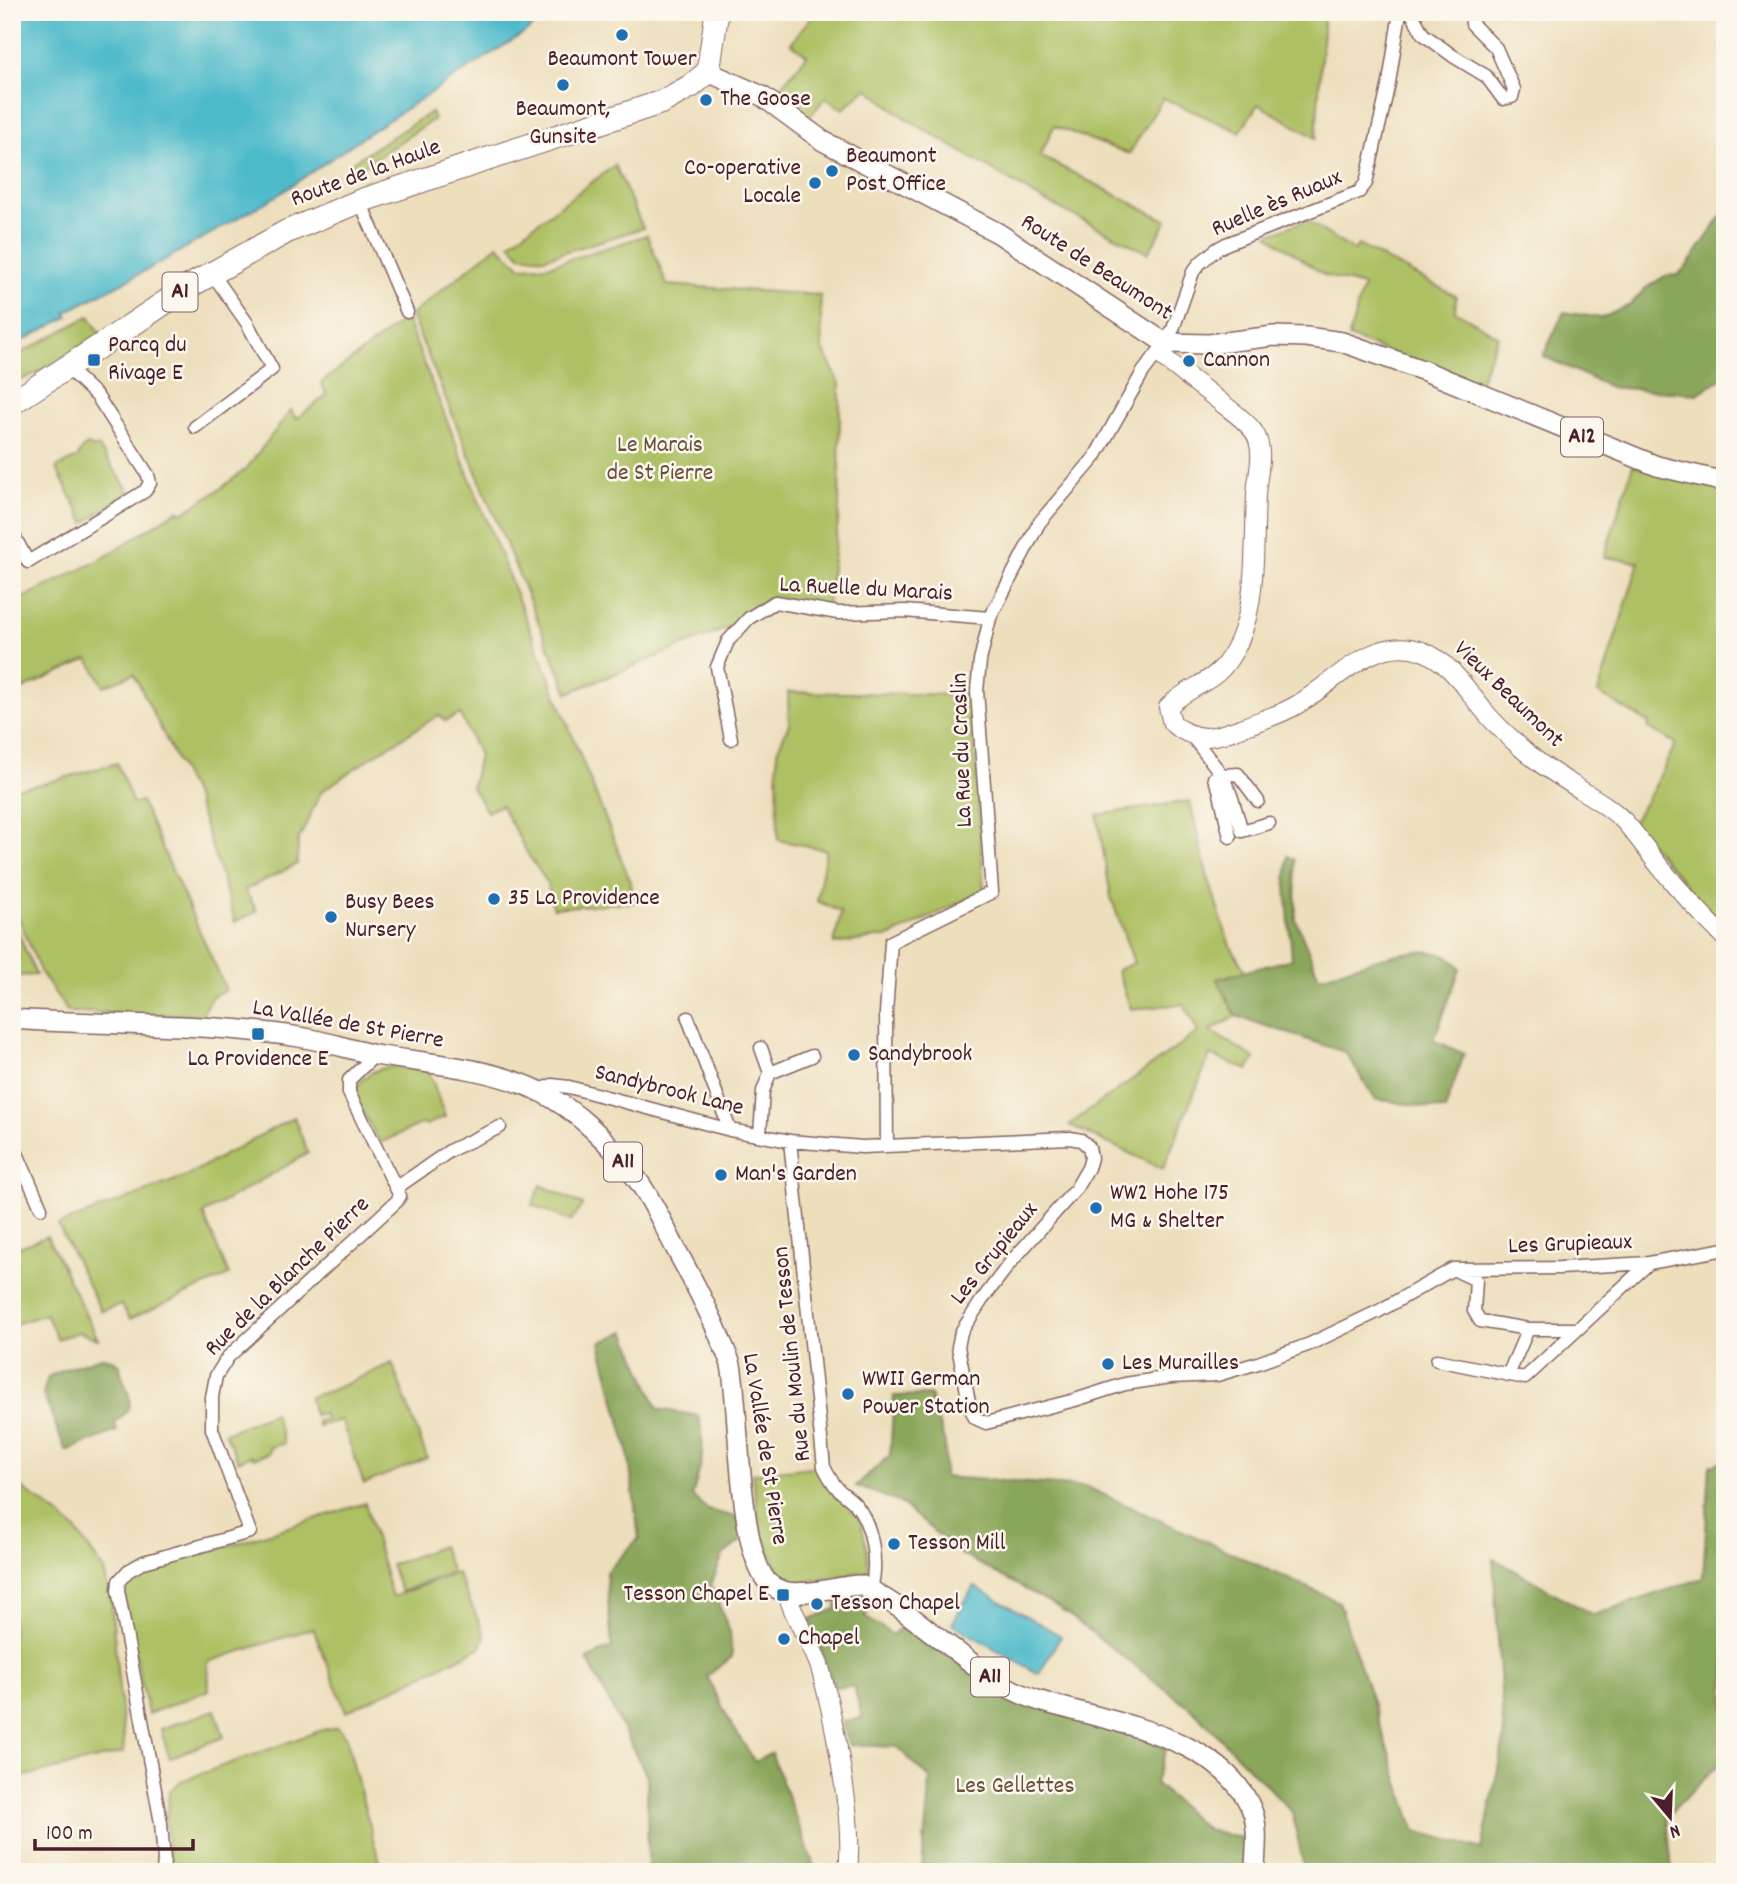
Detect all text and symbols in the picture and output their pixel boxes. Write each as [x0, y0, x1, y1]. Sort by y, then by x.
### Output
marker: Beaumont Tower [614, 27, 630, 43]
place label: Beaumont Tower [547, 43, 697, 77]
marker: Beaumont, Gunsite [555, 77, 571, 93]
place label: The Goose [720, 83, 811, 117]
marker: The Goose [698, 92, 714, 108]
place label: Beaumont, Gunsite [515, 93, 611, 155]
street label: Route de la Haule [286, 131, 446, 217]
place label: Beaumont Post Office [846, 140, 946, 202]
place label: Co-operative Locale [684, 152, 801, 214]
street label: Ruelle ès Ruaux [1207, 161, 1347, 247]
marker: Beaumont Post Office [824, 163, 840, 179]
marker: Co-operative Locale [807, 175, 823, 191]
street label: Route de Beaumont [1013, 206, 1179, 330]
road number: A1 [162, 272, 198, 312]
place label: Parcq du Rivage E [108, 329, 186, 391]
place label: Cannon [1203, 344, 1270, 378]
marker: Parcq du Rivage E [86, 352, 102, 368]
marker: Cannon [1181, 353, 1197, 369]
road number: A12 [1561, 418, 1603, 457]
park label: Le Marais de St Pierre [607, 429, 713, 491]
street label: La Ruelle du Marais [778, 568, 954, 612]
street label: Vieux Beaumont [1445, 633, 1571, 757]
street label: La Rue du Craslin [943, 672, 983, 828]
place label: 35 La Providence [508, 882, 660, 916]
place label: Busy Bees Nursery [345, 886, 435, 948]
marker: 35 La Providence [486, 891, 502, 907]
marker: Busy Bees Nursery [323, 909, 339, 925]
street label: La Vallée de St Pierre [250, 991, 446, 1059]
marker: La Providence E [250, 1026, 266, 1042]
place label: Sandybrook [868, 1038, 972, 1072]
place label: La Providence E [188, 1043, 329, 1077]
marker: Sandybrook [846, 1047, 862, 1063]
street label: Sandybrook Lane [591, 1056, 747, 1126]
road number: A11 [604, 1142, 642, 1182]
place label: Man's Garden [735, 1158, 857, 1192]
marker: Man's Garden [713, 1167, 729, 1183]
place label: WW2 Hohe 175 MG & Shelter [1110, 1177, 1229, 1239]
street label: Rue de la Blanche Pierre [198, 1189, 378, 1365]
street label: Les Grupieaux [943, 1195, 1047, 1313]
marker: WW2 Hohe 175 MG & Shelter [1088, 1200, 1104, 1216]
street label: Les Grupieaux [1508, 1226, 1633, 1264]
street label: Rue du Moulin de Tesson [765, 1245, 821, 1463]
place label: Les Murailles [1122, 1347, 1239, 1381]
street label: La Vallée de St Pierre [732, 1351, 796, 1547]
marker: Les Murailles [1100, 1356, 1116, 1372]
place label: WWII German Power Station [862, 1363, 990, 1425]
marker: WWII German Power Station [840, 1386, 856, 1402]
place label: Tesson Mill [908, 1527, 1006, 1561]
marker: Tesson Mill [886, 1536, 902, 1552]
place label: Tesson Chapel E [624, 1578, 769, 1612]
marker: Tesson Chapel E [775, 1587, 791, 1603]
place label: Tesson Chapel [831, 1587, 960, 1621]
marker: Tesson Chapel [809, 1596, 825, 1612]
place label: Chapel [798, 1622, 860, 1656]
marker: Chapel [776, 1631, 792, 1647]
road number: A11 [971, 1658, 1009, 1696]
park label: Les Gellettes [955, 1770, 1075, 1804]
north arrow [1636, 1783, 1706, 1853]
scale bar [35, 1807, 192, 1851]
text: N [1666, 1815, 1683, 1844]
text: 100 m [46, 1820, 93, 1850]

